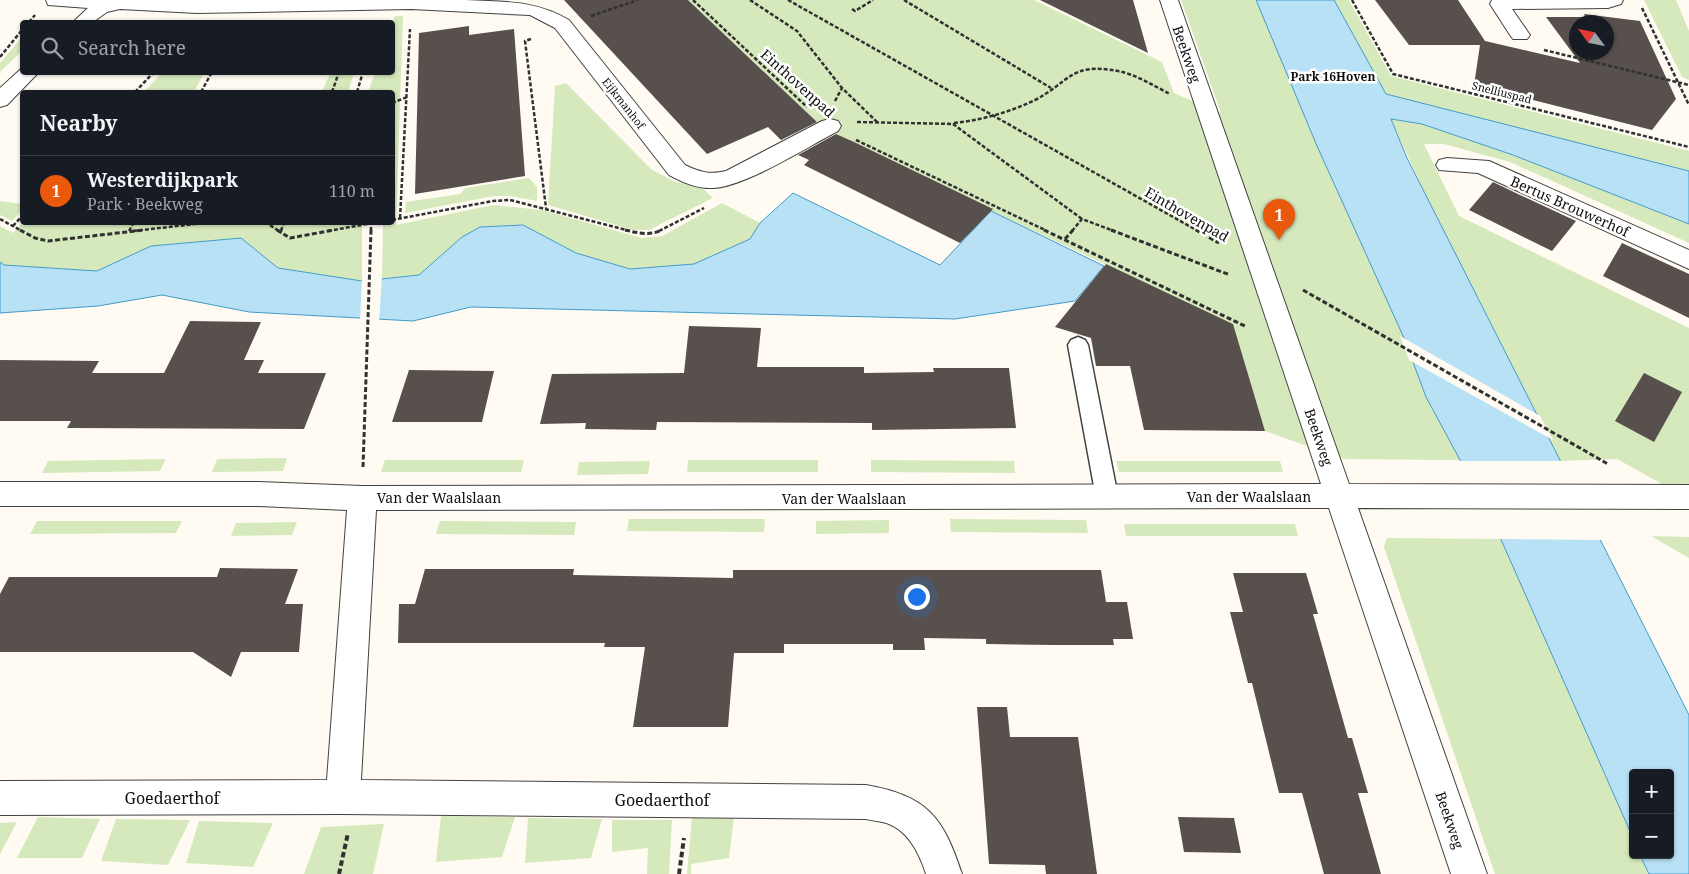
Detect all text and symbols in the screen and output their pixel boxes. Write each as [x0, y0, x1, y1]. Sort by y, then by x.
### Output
north arrow [1569, 15, 1614, 60]
search box [20, 20, 395, 75]
street label: Beekweg [1168, 23, 1206, 86]
icon: search [38, 34, 66, 62]
text: Search here [78, 35, 186, 61]
street label: Einthovenpad [757, 45, 840, 122]
district label: Park 16Hoven [1291, 68, 1375, 85]
street label: Eijkmanhof [599, 74, 649, 132]
street label: Snelliuspad [1471, 77, 1534, 107]
text: Nearby [40, 109, 118, 137]
text: Westerdijkpark [87, 167, 238, 193]
street label: Bertus Brouwerhof [1508, 171, 1634, 241]
text: 1 [51, 180, 61, 202]
text: 110 m [329, 180, 375, 202]
street label: Einthovenpad [1142, 182, 1233, 246]
text: Park · Beekweg [87, 193, 203, 215]
pin: 1 [1263, 199, 1295, 240]
street label: Beekweg [1300, 406, 1338, 469]
street label: Van der Waalslaan [1187, 487, 1311, 506]
street label: Van der Waalslaan [377, 488, 501, 507]
street label: Van der Waalslaan [782, 489, 906, 508]
your location [904, 584, 930, 610]
map controls [1629, 769, 1674, 859]
button: + [1629, 769, 1674, 814]
street label: Goedaerthof [124, 787, 222, 809]
street label: Goedaerthof [614, 789, 712, 811]
street label: Beekweg [1431, 789, 1469, 852]
button: − [1629, 814, 1674, 859]

